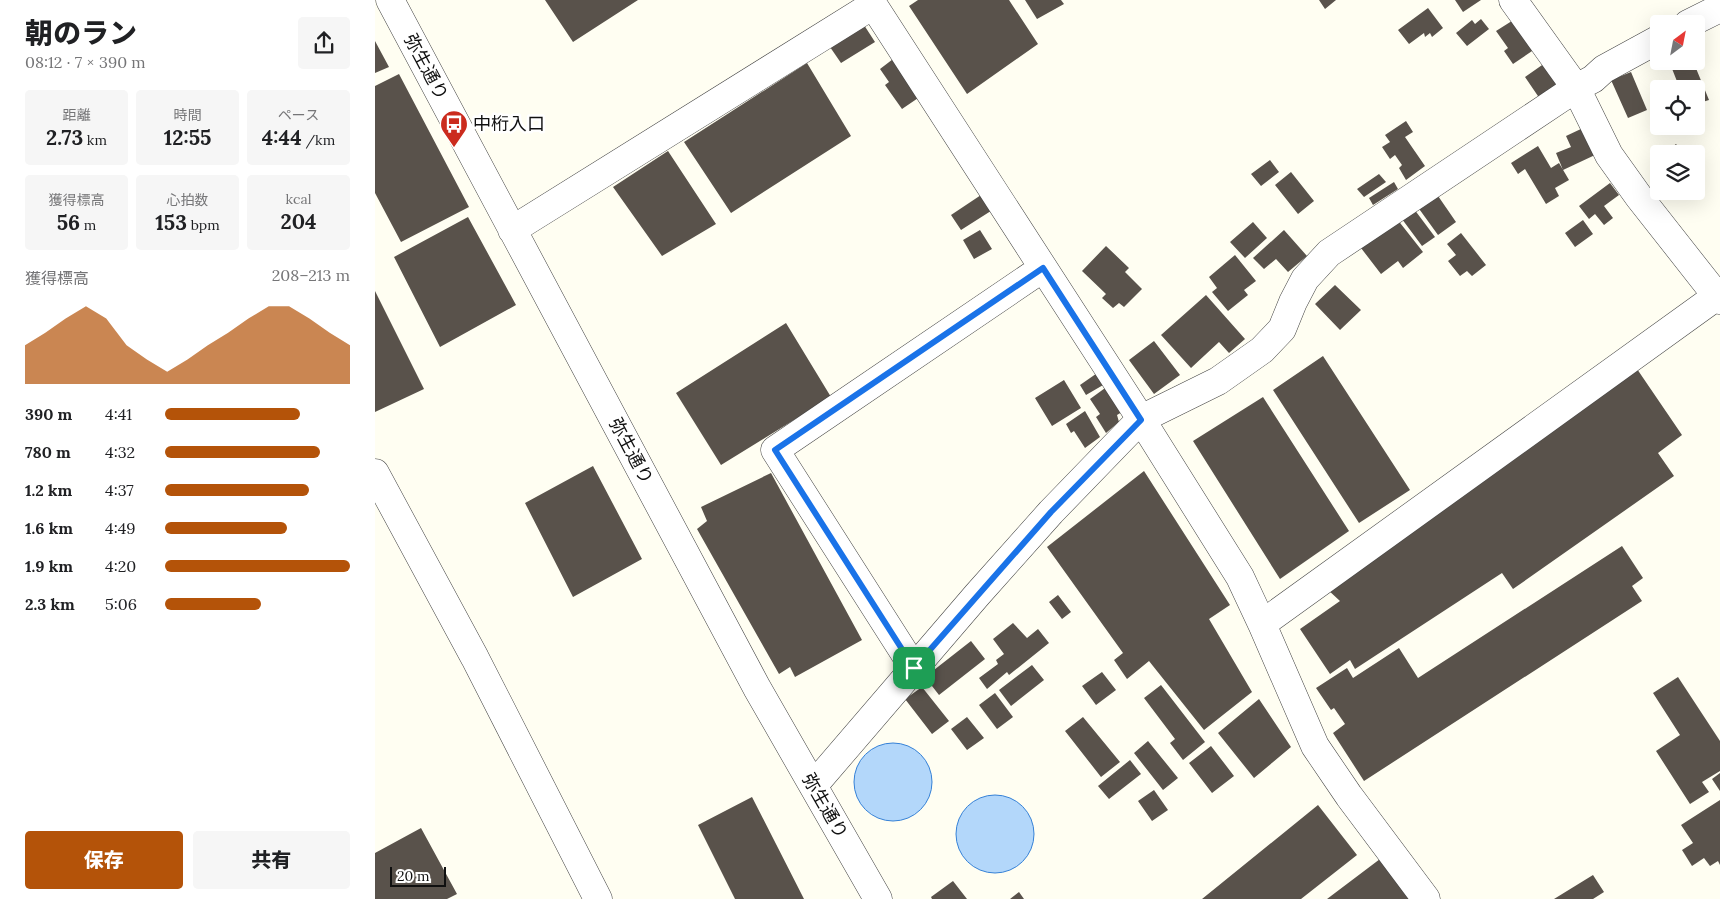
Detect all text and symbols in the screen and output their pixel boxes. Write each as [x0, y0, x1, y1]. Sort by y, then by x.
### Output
text: 朝のラン [25, 15, 137, 51]
north arrow [1650, 15, 1705, 70]
map controls [1650, 15, 1705, 200]
button: share [298, 17, 350, 69]
street label: 弥生通り [399, 30, 453, 104]
text: 08:12 · 7 × 390 m [25, 52, 146, 72]
button: locate [1650, 80, 1705, 135]
text: 距離 [63, 106, 91, 124]
text: 時間 [174, 106, 202, 124]
text: ペース [278, 106, 319, 124]
bus stop icon: 中桁入口 [439, 109, 469, 148]
place label: 中桁入口 [473, 112, 545, 135]
text: 2.73 [46, 124, 83, 151]
text: 12:55 [164, 124, 211, 151]
text: 4:44 [262, 124, 302, 151]
text: km [83, 131, 107, 149]
text: /km [302, 131, 335, 149]
button: layers [1650, 145, 1705, 200]
text: kcal [286, 190, 311, 208]
text: 獲得標高 [49, 191, 105, 209]
text: 心拍数 [167, 191, 209, 209]
text: 204 [280, 208, 317, 235]
text: 56 [57, 209, 80, 236]
text: 153 [155, 209, 187, 236]
text: m [80, 216, 96, 234]
text: bpm [187, 216, 220, 234]
text: 208–213 m [272, 265, 350, 285]
text: 獲得標高 [25, 268, 89, 288]
text: 390 m [25, 404, 72, 424]
text: 4:41 [105, 404, 132, 424]
street label: 弥生通り [604, 414, 658, 488]
text: 780 m [25, 442, 71, 462]
text: 4:32 [105, 442, 135, 462]
text: 1.2 km [25, 480, 72, 500]
text: 4:37 [105, 480, 134, 500]
text: 1.6 km [25, 518, 73, 538]
text: 4:49 [105, 518, 136, 538]
text: 1.9 km [25, 556, 73, 576]
text: 4:20 [105, 556, 136, 576]
text: 2.3 km [25, 594, 75, 614]
text: 5:06 [105, 594, 137, 614]
pin [893, 647, 935, 689]
icon: arrive [900, 654, 928, 682]
street label: 弥生通り [797, 769, 853, 843]
button: 保存 [25, 831, 183, 889]
button: 共有 [193, 831, 350, 889]
scale bar [390, 864, 446, 887]
text: 20 m [397, 867, 429, 885]

